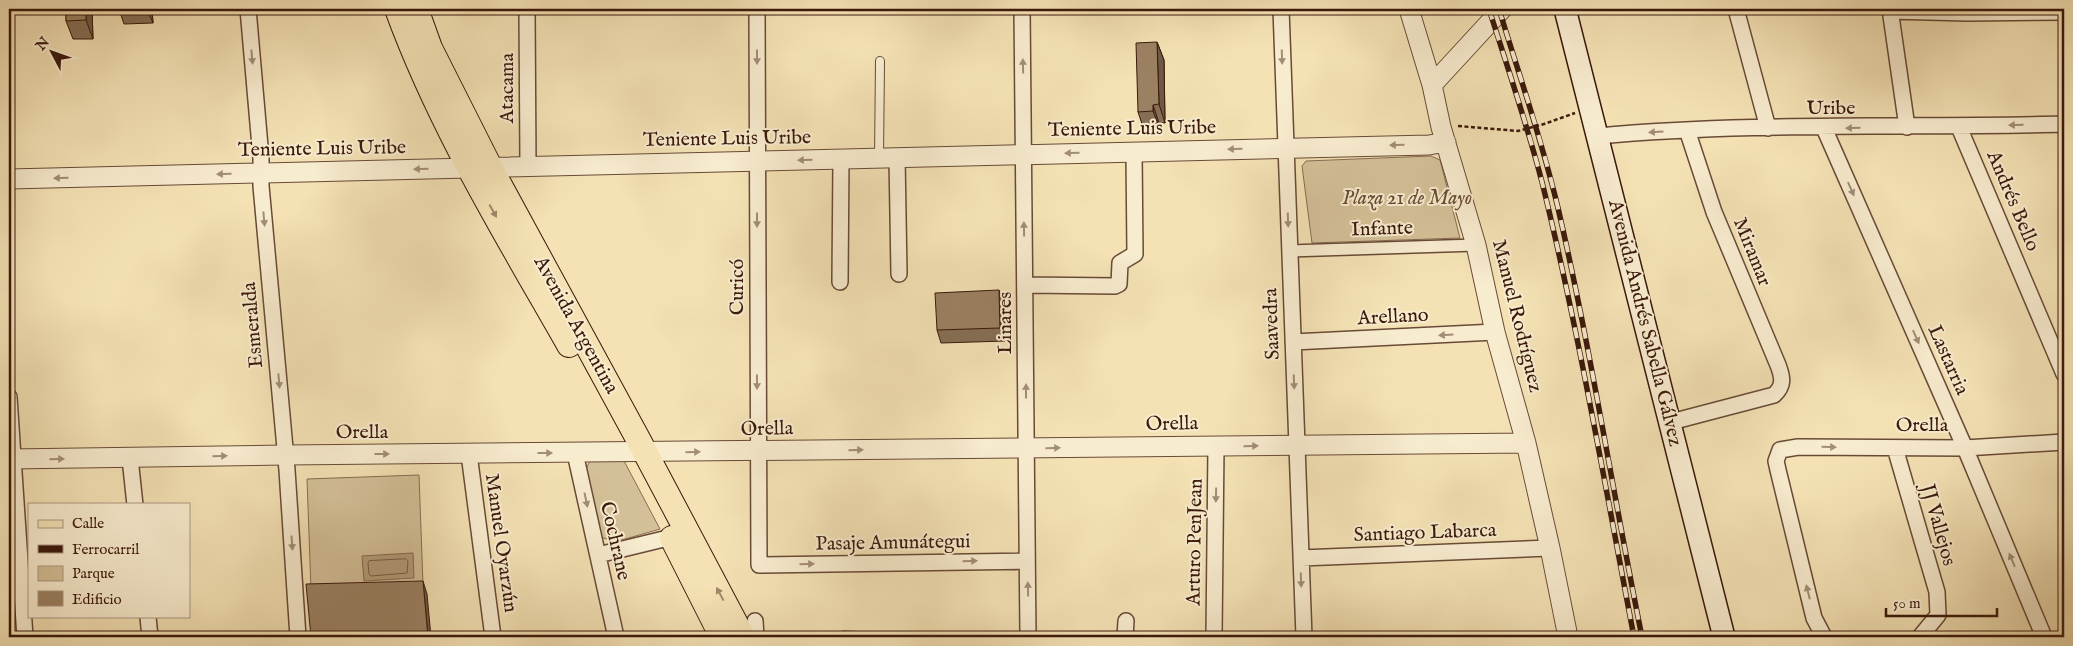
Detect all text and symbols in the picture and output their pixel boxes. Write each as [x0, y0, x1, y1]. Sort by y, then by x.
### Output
north arrow [28, 28, 78, 78]
text: N [32, 34, 54, 55]
one-way arrow [249, 50, 257, 66]
one-way arrow [753, 50, 761, 66]
one-way arrow [1279, 50, 1287, 66]
street label: Atacama [495, 52, 520, 124]
one-way arrow [1019, 58, 1027, 74]
street label: Uribe [1807, 96, 1855, 121]
street label: Teniente Luis Uribe [1048, 115, 1216, 143]
one-way arrow [2007, 121, 2023, 129]
one-way arrow [1845, 124, 1861, 132]
street label: Teniente Luis Uribe [643, 125, 811, 153]
one-way arrow [1647, 128, 1663, 136]
street label: Teniente Luis Uribe [238, 135, 406, 163]
one-way arrow [1389, 142, 1405, 150]
one-way arrow [1226, 145, 1242, 153]
street label: Andrés Bello [1980, 146, 2045, 255]
one-way arrow [1064, 149, 1080, 157]
one-way arrow [796, 156, 812, 164]
one-way arrow [413, 165, 429, 173]
one-way arrow [215, 170, 231, 178]
one-way arrow [53, 174, 69, 182]
one-way arrow [1847, 182, 1855, 196]
park label: Plaza 21 de Mayo [1342, 186, 1472, 211]
street label: Avenida Andrés Sabella Gálvez [1602, 196, 1688, 449]
one-way arrow [488, 204, 497, 217]
one-way arrow [261, 212, 269, 228]
one-way arrow [753, 212, 761, 228]
one-way arrow [1285, 212, 1293, 228]
street label: Miramar [1727, 214, 1777, 290]
street label: Infante [1351, 215, 1413, 243]
one-way arrow [1020, 220, 1028, 236]
street label: Manuel Rodríguez [1486, 237, 1548, 395]
street label: Avenida Argentina [527, 251, 624, 399]
street label: Curicó [725, 258, 750, 315]
street label: Esmeralda [237, 281, 269, 369]
street label: Saavedra [1258, 287, 1286, 360]
street label: Linares [993, 292, 1018, 354]
street label: Arellano [1356, 303, 1429, 331]
street label: Lastarria [1922, 321, 1975, 399]
one-way arrow [1913, 330, 1921, 344]
one-way arrow [1438, 331, 1454, 339]
one-way arrow [275, 374, 283, 390]
one-way arrow [753, 375, 761, 391]
one-way arrow [1291, 375, 1299, 391]
one-way arrow [1022, 383, 1030, 399]
street label: Orella [1145, 411, 1199, 437]
street label: Orella [1896, 413, 1949, 438]
street label: Orella [740, 416, 794, 442]
street label: Orella [336, 420, 389, 445]
one-way arrow [1243, 442, 1259, 450]
one-way arrow [1821, 443, 1837, 451]
one-way arrow [1045, 444, 1061, 452]
one-way arrow [848, 446, 864, 454]
one-way arrow [685, 448, 701, 456]
one-way arrow [537, 449, 553, 457]
one-way arrow [375, 450, 391, 458]
one-way arrow [212, 452, 228, 460]
one-way arrow [50, 455, 66, 463]
street label: Manuel Oyarzún [479, 472, 523, 614]
street label: Arturo PenJean [1181, 478, 1209, 607]
street label: JJ Vallejos [1914, 479, 1962, 569]
one-way arrow [1212, 487, 1220, 503]
one-way arrow [582, 493, 590, 509]
street label: Cochrane [594, 499, 636, 583]
legend [28, 503, 190, 618]
text: Calle [72, 514, 104, 533]
street label: Santiago Labarca [1353, 518, 1497, 548]
street label: Pasaje Amunátegui [815, 529, 971, 557]
one-way arrow [289, 535, 297, 551]
text: Ferrocarril [72, 540, 140, 559]
one-way arrow [2008, 553, 2016, 567]
one-way arrow [962, 557, 978, 565]
one-way arrow [800, 560, 816, 568]
text: Parque [72, 564, 115, 583]
one-way arrow [1298, 572, 1306, 588]
one-way arrow [1024, 580, 1032, 596]
one-way arrow [1804, 584, 1812, 599]
scale bar [1886, 586, 1997, 618]
one-way arrow [716, 588, 725, 601]
text: Edificio [72, 590, 122, 609]
text: 50 m [1893, 594, 1921, 613]

